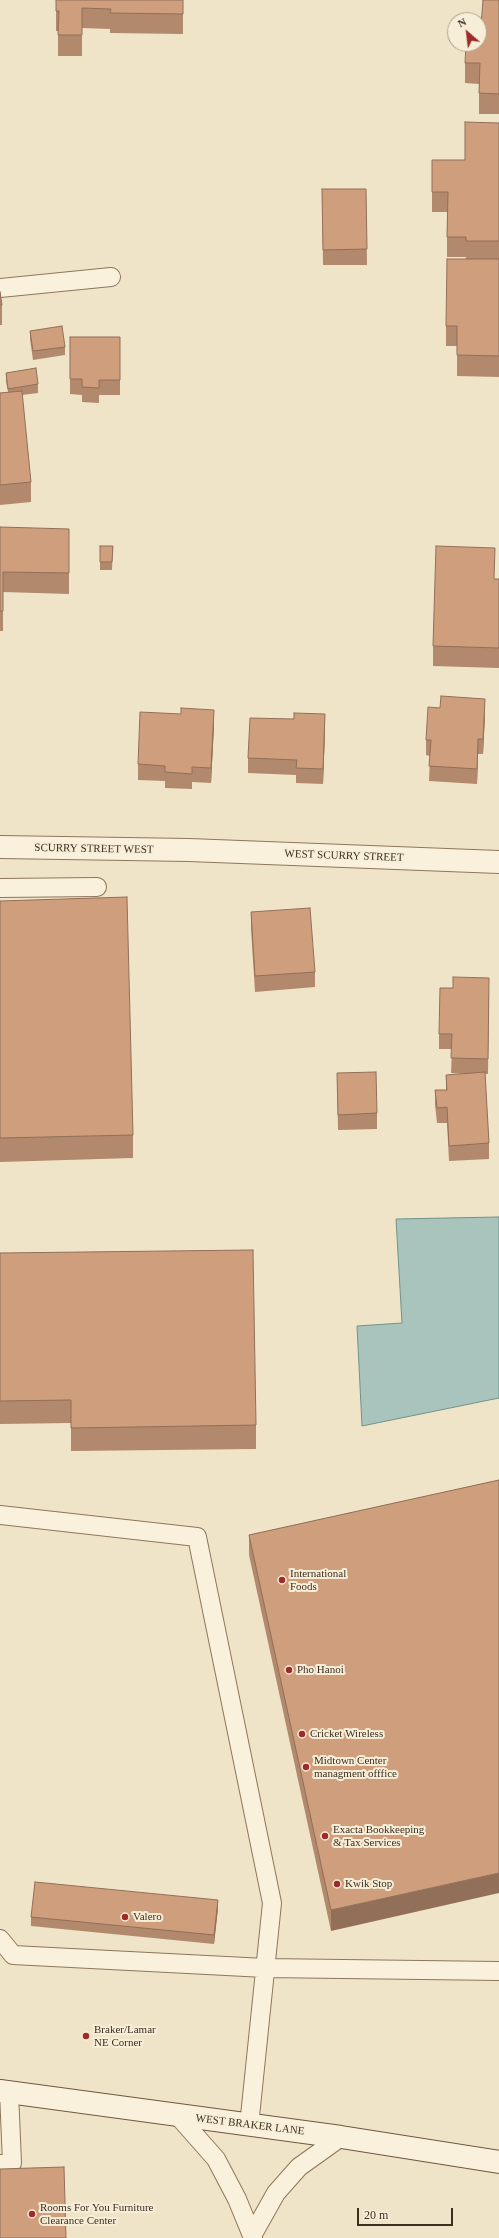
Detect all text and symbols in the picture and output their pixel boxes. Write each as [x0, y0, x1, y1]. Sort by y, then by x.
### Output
north arrow [447, 12, 487, 52]
text: N [456, 15, 468, 29]
street label: SCURRY STREET WEST [34, 841, 154, 857]
street label: WEST SCURRY STREET [284, 847, 404, 865]
place label: International Foods [290, 1567, 346, 1593]
marker: International Foods [277, 1575, 287, 1585]
place label: Pho Hanoi [297, 1663, 344, 1677]
marker: Pho Hanoi [284, 1665, 294, 1675]
place label: Cricket Wireless [310, 1727, 383, 1741]
marker: Cricket Wireless [297, 1729, 307, 1739]
place label: Midtown Center managment offfice [314, 1754, 397, 1780]
marker: Midtown Center managment offfice [301, 1762, 311, 1772]
place label: Exacta Bookkeeping & Tax Services [333, 1823, 424, 1849]
marker: Exacta Bookkeeping & Tax Services [320, 1831, 330, 1841]
place label: Kwik Stop [345, 1877, 392, 1891]
marker: Kwik Stop [332, 1879, 342, 1889]
place label: Valero [133, 1910, 162, 1924]
marker: Valero [120, 1912, 130, 1922]
place label: Braker/Lamar NE Corner [94, 2023, 156, 2049]
marker: Braker/Lamar NE Corner [81, 2031, 91, 2041]
street label: WEST BRAKER LANE [195, 2112, 305, 2138]
scale bar [359, 2200, 455, 2226]
place label: Rooms For You Furniture Clearance Center [40, 2201, 153, 2227]
text: 20 m [364, 2208, 388, 2222]
marker: Rooms For You Furniture Clearance Center [27, 2209, 37, 2219]

